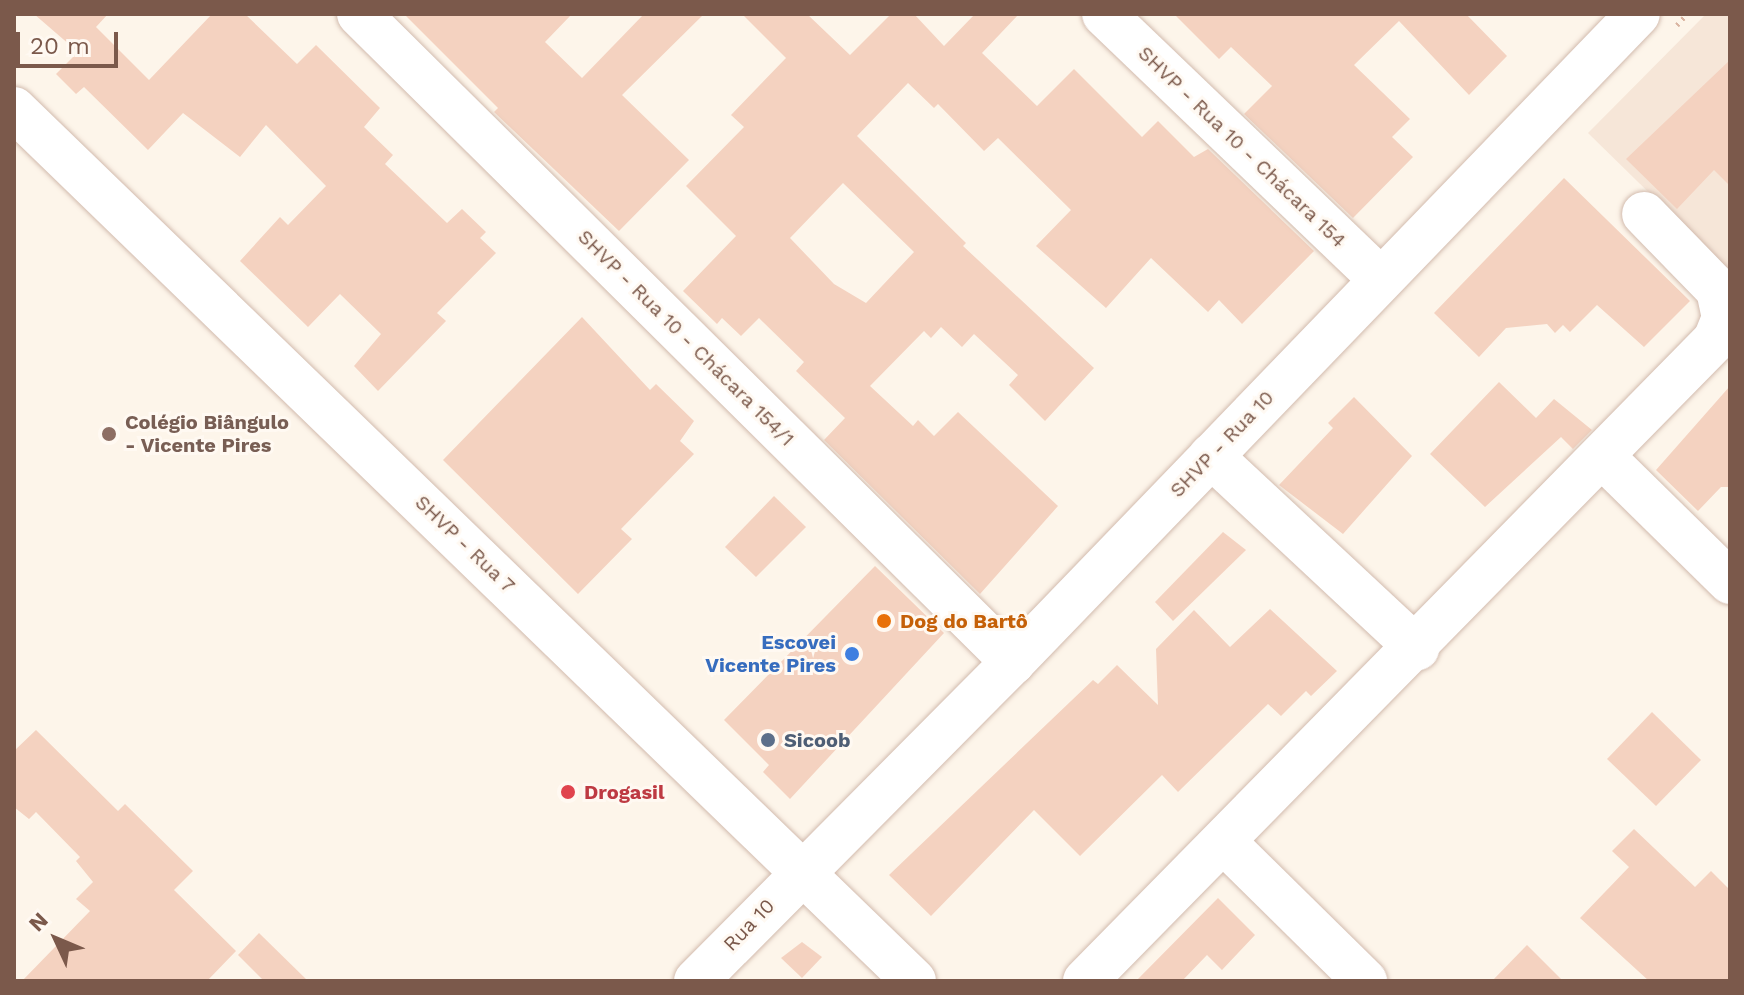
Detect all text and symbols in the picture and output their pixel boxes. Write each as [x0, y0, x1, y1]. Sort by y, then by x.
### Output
scale bar [20, 16, 122, 66]
text: 20 m [30, 32, 90, 60]
street label: SHVP - Rua 10 - Chácara 154 [1132, 41, 1352, 253]
street label: SHVP - Rua 10 - Chácara 154/1 [572, 224, 800, 452]
street label: SHVP - Rua 10 [1165, 385, 1279, 503]
place label: Colégio Biângulo - Vicente Pires [125, 410, 289, 457]
marker: Colégio Biângulo - Vicente Pires [100, 425, 118, 443]
street label: SHVP - Rua 7 [409, 490, 521, 598]
place label: Dog do Bartô [900, 609, 1028, 633]
marker: Dog do Bartô [875, 612, 893, 630]
place label: Escovei Vicente Pires [705, 630, 836, 677]
marker: Escovei Vicente Pires [843, 645, 861, 663]
place label: Sicoob [784, 728, 851, 752]
marker: Sicoob [759, 731, 777, 749]
place label: Drogasil [584, 780, 664, 804]
marker: Drogasil [559, 783, 577, 801]
street label: Rua 10 [718, 894, 780, 956]
north arrow [16, 899, 96, 979]
text: N [24, 907, 53, 937]

